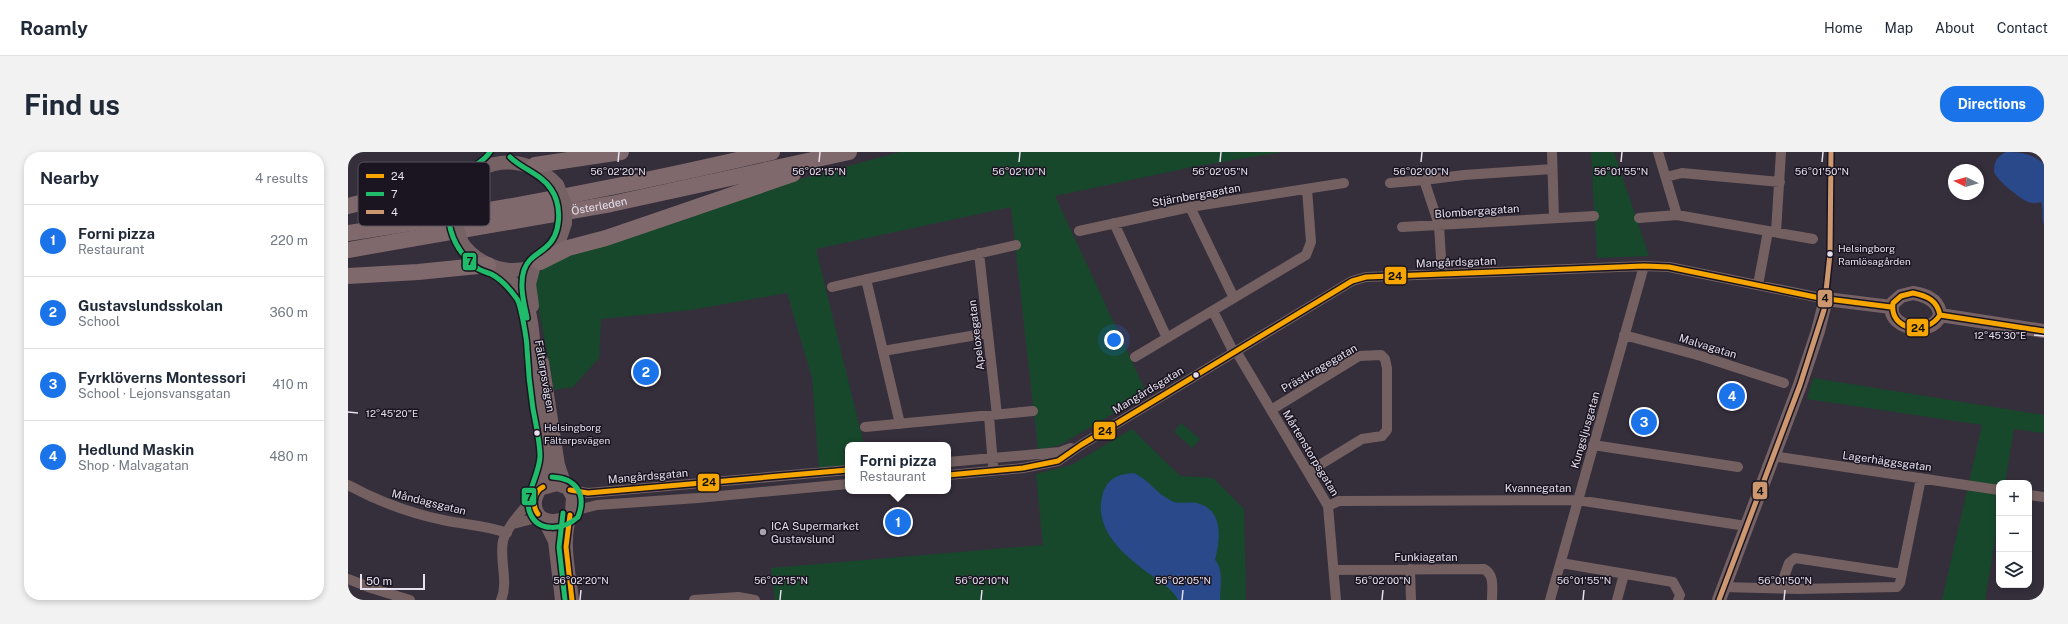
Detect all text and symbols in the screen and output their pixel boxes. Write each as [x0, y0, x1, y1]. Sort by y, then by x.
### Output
text: Roamly [20, 17, 88, 39]
text: Home [1824, 20, 1863, 36]
text: Map [1885, 20, 1913, 36]
text: About [1935, 20, 1975, 36]
text: Contact [1997, 20, 2048, 36]
button: Directions [1940, 86, 2044, 122]
text: Find us [24, 88, 120, 121]
legend [358, 162, 490, 226]
north arrow [1948, 164, 1984, 200]
text: 56°02'20"N [590, 165, 646, 177]
text: 56°02'15"N [792, 165, 846, 177]
text: 56°02'10"N [992, 165, 1046, 177]
text: 56°02'05"N [1192, 165, 1248, 177]
text: 56°02'00"N [1393, 165, 1449, 177]
text: 56°01'55"N [1594, 165, 1648, 177]
text: 56°01'50"N [1795, 165, 1849, 177]
text: Nearby [40, 168, 99, 188]
text: 24 [391, 170, 405, 182]
text: 4 results [255, 171, 308, 186]
street label: Stjärnbergagatan [1151, 181, 1241, 209]
text: 7 [391, 188, 398, 200]
street label: Österleden [570, 195, 628, 217]
street label: Blombergagatan [1434, 202, 1520, 220]
text: 4 [391, 206, 398, 218]
text: Forni pizza [78, 225, 155, 242]
text: 1 [50, 233, 56, 248]
text: 220 m [270, 233, 308, 248]
text: Restaurant [78, 242, 144, 257]
place label: Helsingborg Ramlösagården [1838, 242, 1911, 267]
marker: Helsingborg Ramlösagården [1825, 249, 1835, 259]
line badge: 7 [462, 252, 477, 271]
text: 7 [467, 255, 474, 267]
street label: Mangårdsgatan [1416, 255, 1496, 269]
line badge: 24 [1384, 266, 1407, 285]
text: 24 [1388, 270, 1402, 282]
line badge: 4 [1817, 289, 1833, 308]
text: 4 [1821, 292, 1829, 304]
text: Gustavslundsskolan [78, 297, 223, 314]
street label: Apeloxegatan [966, 299, 986, 371]
text: 2 [49, 305, 57, 320]
text: 360 m [270, 305, 308, 320]
text: School [78, 314, 120, 329]
line badge: 24 [1906, 318, 1929, 337]
text: 24 [1911, 322, 1925, 334]
text: 12°45'30"E [1974, 329, 2026, 341]
your location [1104, 330, 1124, 350]
street label: Malvagatan [1678, 332, 1738, 360]
street label: Fältarpsvägen [533, 339, 557, 413]
street label: Prästkragegatan [1279, 341, 1359, 395]
pin: 2 [633, 357, 659, 387]
street label: Mangårdsgatan [1110, 364, 1186, 416]
text: Fyrklöverns Montessori [78, 369, 246, 386]
unlabelled marker [1191, 370, 1201, 380]
text: 3 [49, 377, 57, 392]
text: 410 m [272, 377, 308, 392]
pin: 4 [1719, 381, 1745, 411]
text: School · Lejonsvansgatan [78, 386, 231, 401]
street label: Kungsljusgatan [1568, 390, 1602, 470]
text: 12°45'20"E [366, 407, 418, 419]
pin: 3 [1631, 407, 1657, 437]
street label: Mårtenstorpsgatan [1281, 408, 1341, 498]
place label: Helsingborg Fältarpsvägen [544, 421, 610, 446]
line badge: 24 [1093, 421, 1116, 440]
text: 24 [1098, 425, 1112, 437]
marker: Helsingborg Fältarpsvägen [532, 428, 542, 438]
text: Hedlund Maskin [78, 441, 194, 458]
popup [845, 442, 951, 494]
text: 4 [49, 449, 57, 464]
text: 480 m [269, 449, 308, 464]
street label: Lagerhäggsgatan [1842, 449, 1932, 473]
text: Forni pizza [860, 452, 936, 469]
text: Shop · Malvagatan [78, 458, 189, 473]
street label: Mangårdsgatan [607, 467, 689, 485]
text: Restaurant [860, 469, 926, 484]
line badge: 24 [697, 473, 720, 492]
text: 24 [702, 476, 716, 488]
map controls [1996, 480, 2032, 588]
button: + [1996, 480, 2032, 516]
line badge: 4 [1752, 481, 1768, 500]
street label: Kvannegatan [1505, 482, 1571, 494]
text: 4 [1756, 485, 1764, 497]
street label: Måndagsgatan [391, 487, 467, 517]
line badge: 7 [521, 487, 537, 506]
text: 7 [526, 491, 533, 503]
pin: 1 [885, 507, 911, 537]
button: − [1996, 516, 2032, 552]
place label: ICA Supermarket Gustavslund [771, 520, 859, 545]
marker: ICA Supermarket Gustavslund [758, 527, 768, 537]
street label: Funkiagatan [1394, 551, 1458, 563]
button: layers [1996, 552, 2032, 588]
scale bar [360, 572, 425, 591]
text: 56°02'20"N [553, 574, 609, 586]
text: 56°02'15"N [754, 574, 808, 586]
text: 56°02'10"N [955, 574, 1009, 586]
text: 56°02'05"N [1155, 574, 1211, 586]
text: 56°02'00"N [1355, 574, 1411, 586]
text: 56°01'55"N [1557, 574, 1611, 586]
text: 56°01'50"N [1758, 574, 1812, 586]
text: 50 m [366, 575, 392, 587]

